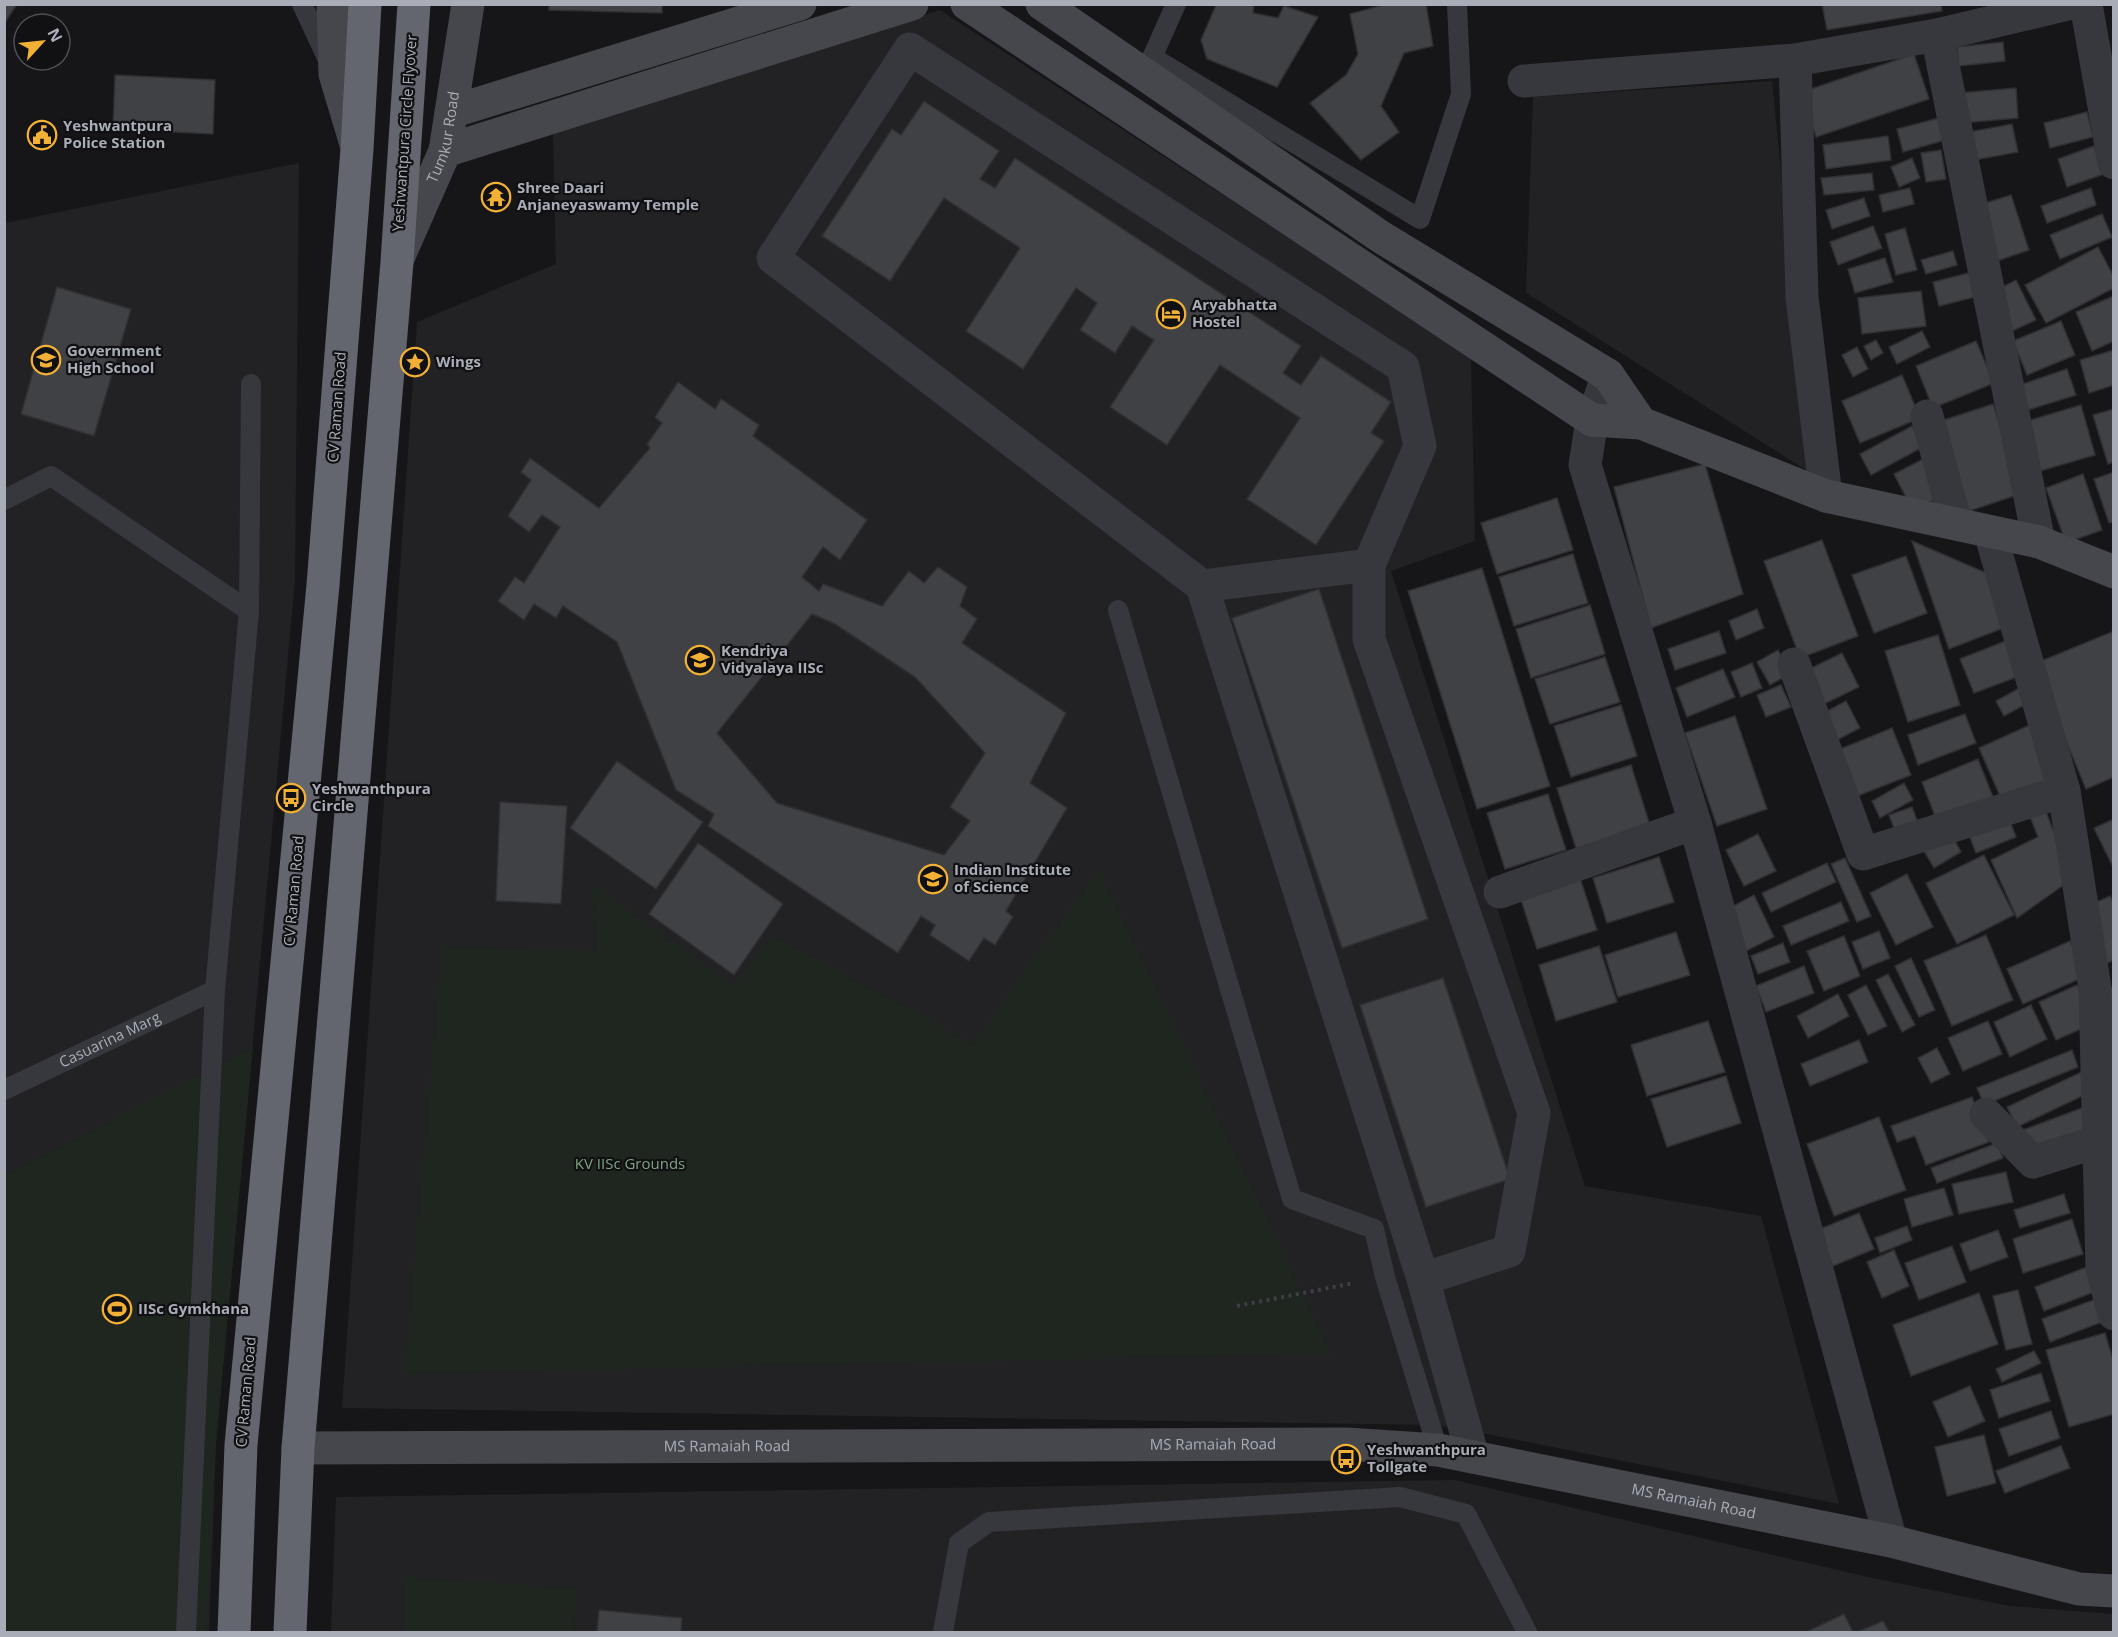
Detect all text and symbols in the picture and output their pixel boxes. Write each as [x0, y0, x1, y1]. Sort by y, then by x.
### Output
north arrow [12, 12, 72, 72]
text: N [43, 24, 68, 46]
street label: Yeshwantpura Circle Flyover [387, 34, 421, 232]
street label: Tumkur Road [421, 90, 463, 186]
place label: Yeshwantpura Police Station [63, 115, 172, 152]
public building icon: Yeshwantpura Police Station [26, 119, 58, 151]
place label: Shree Daari Anjaneyaswamy Temple [517, 177, 699, 214]
temple icon: Shree Daari Anjaneyaswamy Temple [480, 181, 512, 213]
place label: Aryabhatta Hostel [1192, 294, 1277, 331]
hotel icon: Aryabhatta Hostel [1155, 298, 1187, 330]
place label: Government High School [67, 340, 162, 377]
school or university icon: Government High School [30, 344, 62, 376]
place icon: Wings [399, 346, 431, 378]
street label: CV Raman Road [322, 351, 350, 463]
place label: Wings [436, 351, 481, 371]
place label: Kendriya Vidyalaya IISc [721, 640, 824, 677]
school or university icon: Kendriya Vidyalaya IISc [684, 644, 716, 676]
place label: Yeshwanthpura Circle [312, 778, 431, 815]
bus stop icon: Yeshwanthpura Circle [275, 782, 307, 814]
street label: CV Raman Road [278, 835, 308, 947]
place label: Indian Institute of Science [954, 859, 1071, 896]
school or university icon: Indian Institute of Science [917, 863, 949, 895]
street label: Casuarina Marg [55, 1006, 163, 1072]
park label: KV IISc Grounds [575, 1153, 685, 1173]
sports icon: IISc Gymkhana [101, 1293, 133, 1325]
place label: IISc Gymkhana [138, 1298, 249, 1318]
street label: CV Raman Road [230, 1336, 260, 1448]
street label: MS Ramaiah Road [1150, 1433, 1276, 1454]
street label: MS Ramaiah Road [664, 1435, 790, 1456]
place label: Yeshwanthpura Tollgate [1367, 1439, 1486, 1476]
bus stop icon: Yeshwanthpura Tollgate [1330, 1443, 1362, 1475]
street label: MS Ramaiah Road [1630, 1478, 1758, 1523]

